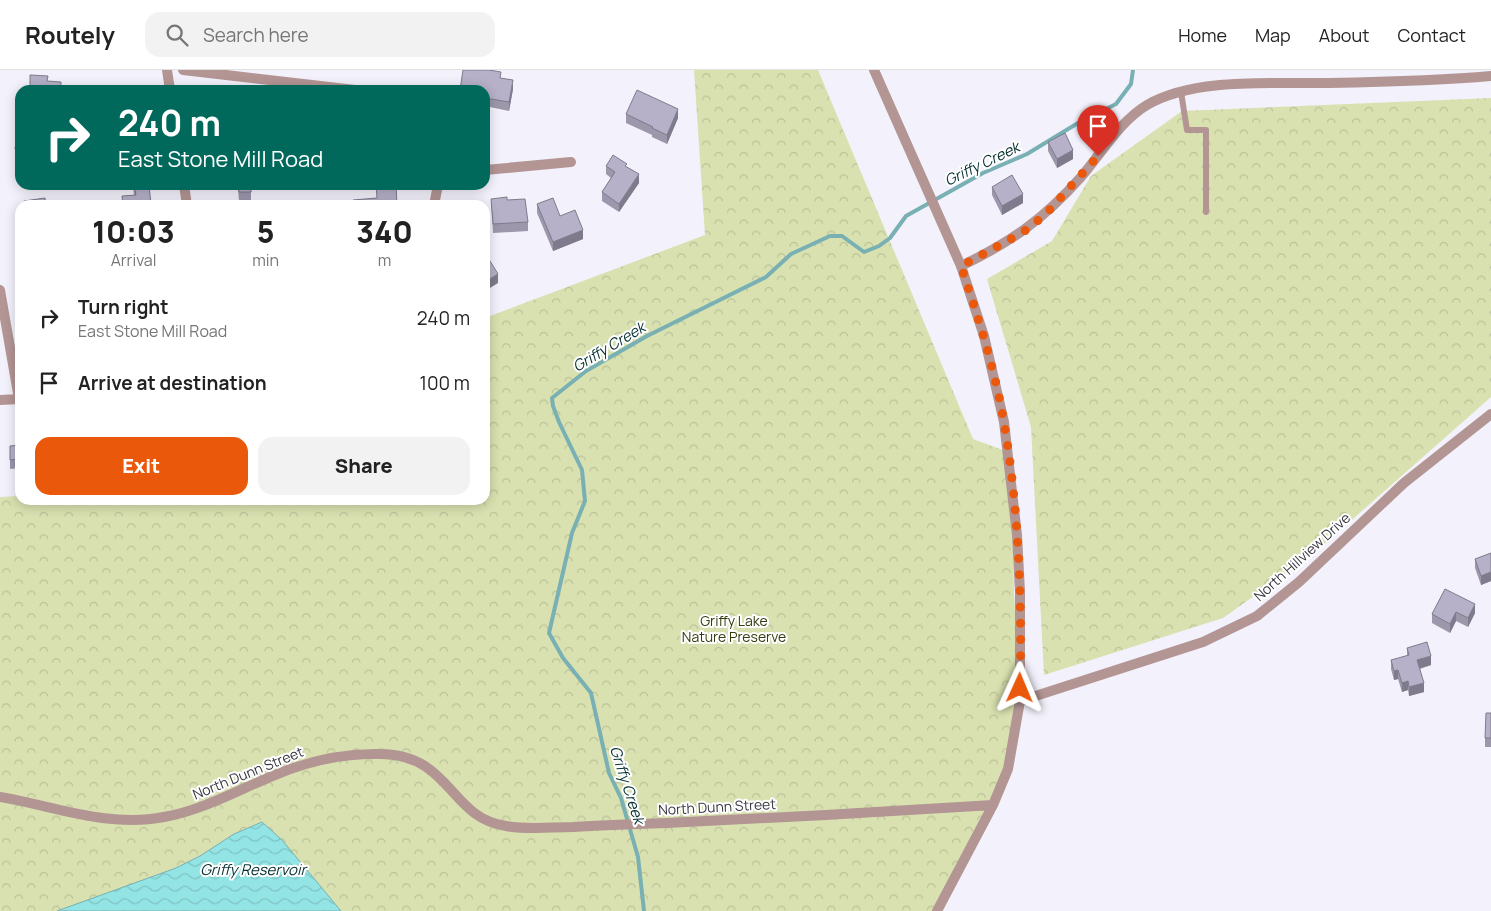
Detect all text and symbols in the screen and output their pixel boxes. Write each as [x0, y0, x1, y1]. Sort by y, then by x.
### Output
search box [145, 12, 495, 57]
text: Routely [25, 18, 115, 51]
icon: search [163, 21, 191, 49]
text: Search here [203, 22, 309, 48]
text: Home [1178, 23, 1227, 47]
text: Map [1255, 23, 1291, 47]
text: About [1319, 23, 1369, 47]
text: Contact [1397, 23, 1466, 47]
text: 240 m [118, 99, 221, 147]
icon: right [35, 105, 100, 170]
pin [1077, 105, 1119, 156]
icon: arrive [1084, 112, 1112, 140]
water label: Griffy Creek [941, 135, 1025, 191]
text: East Stone Mill Road [118, 144, 323, 174]
text: 10:03 [92, 211, 175, 252]
text: 5 [257, 211, 274, 252]
text: 340 [356, 211, 413, 252]
text: Arrival [111, 249, 156, 271]
text: min [252, 249, 279, 271]
text: m [378, 249, 391, 271]
text: Turn right [78, 294, 168, 320]
icon: right [35, 304, 63, 332]
text: 240 m [417, 305, 470, 331]
water label: Griffy Creek [568, 315, 651, 377]
text: East Stone Mill Road [78, 320, 227, 342]
icon: arrive [35, 369, 63, 397]
text: Arrive at destination [78, 370, 267, 396]
text: 100 m [419, 370, 470, 396]
button: Exit [35, 437, 248, 495]
button: Share [258, 437, 470, 495]
street label: North Hillview Drive [1249, 508, 1354, 605]
park label: Griffy Lake Nature Preserve [682, 611, 786, 646]
position arrow [993, 661, 1045, 713]
street label: North Dunn Street [190, 741, 306, 803]
water label: Griffy Creek [605, 743, 651, 829]
street label: North Dunn Street [658, 794, 777, 819]
water label: Griffy Reservoir [200, 859, 308, 880]

